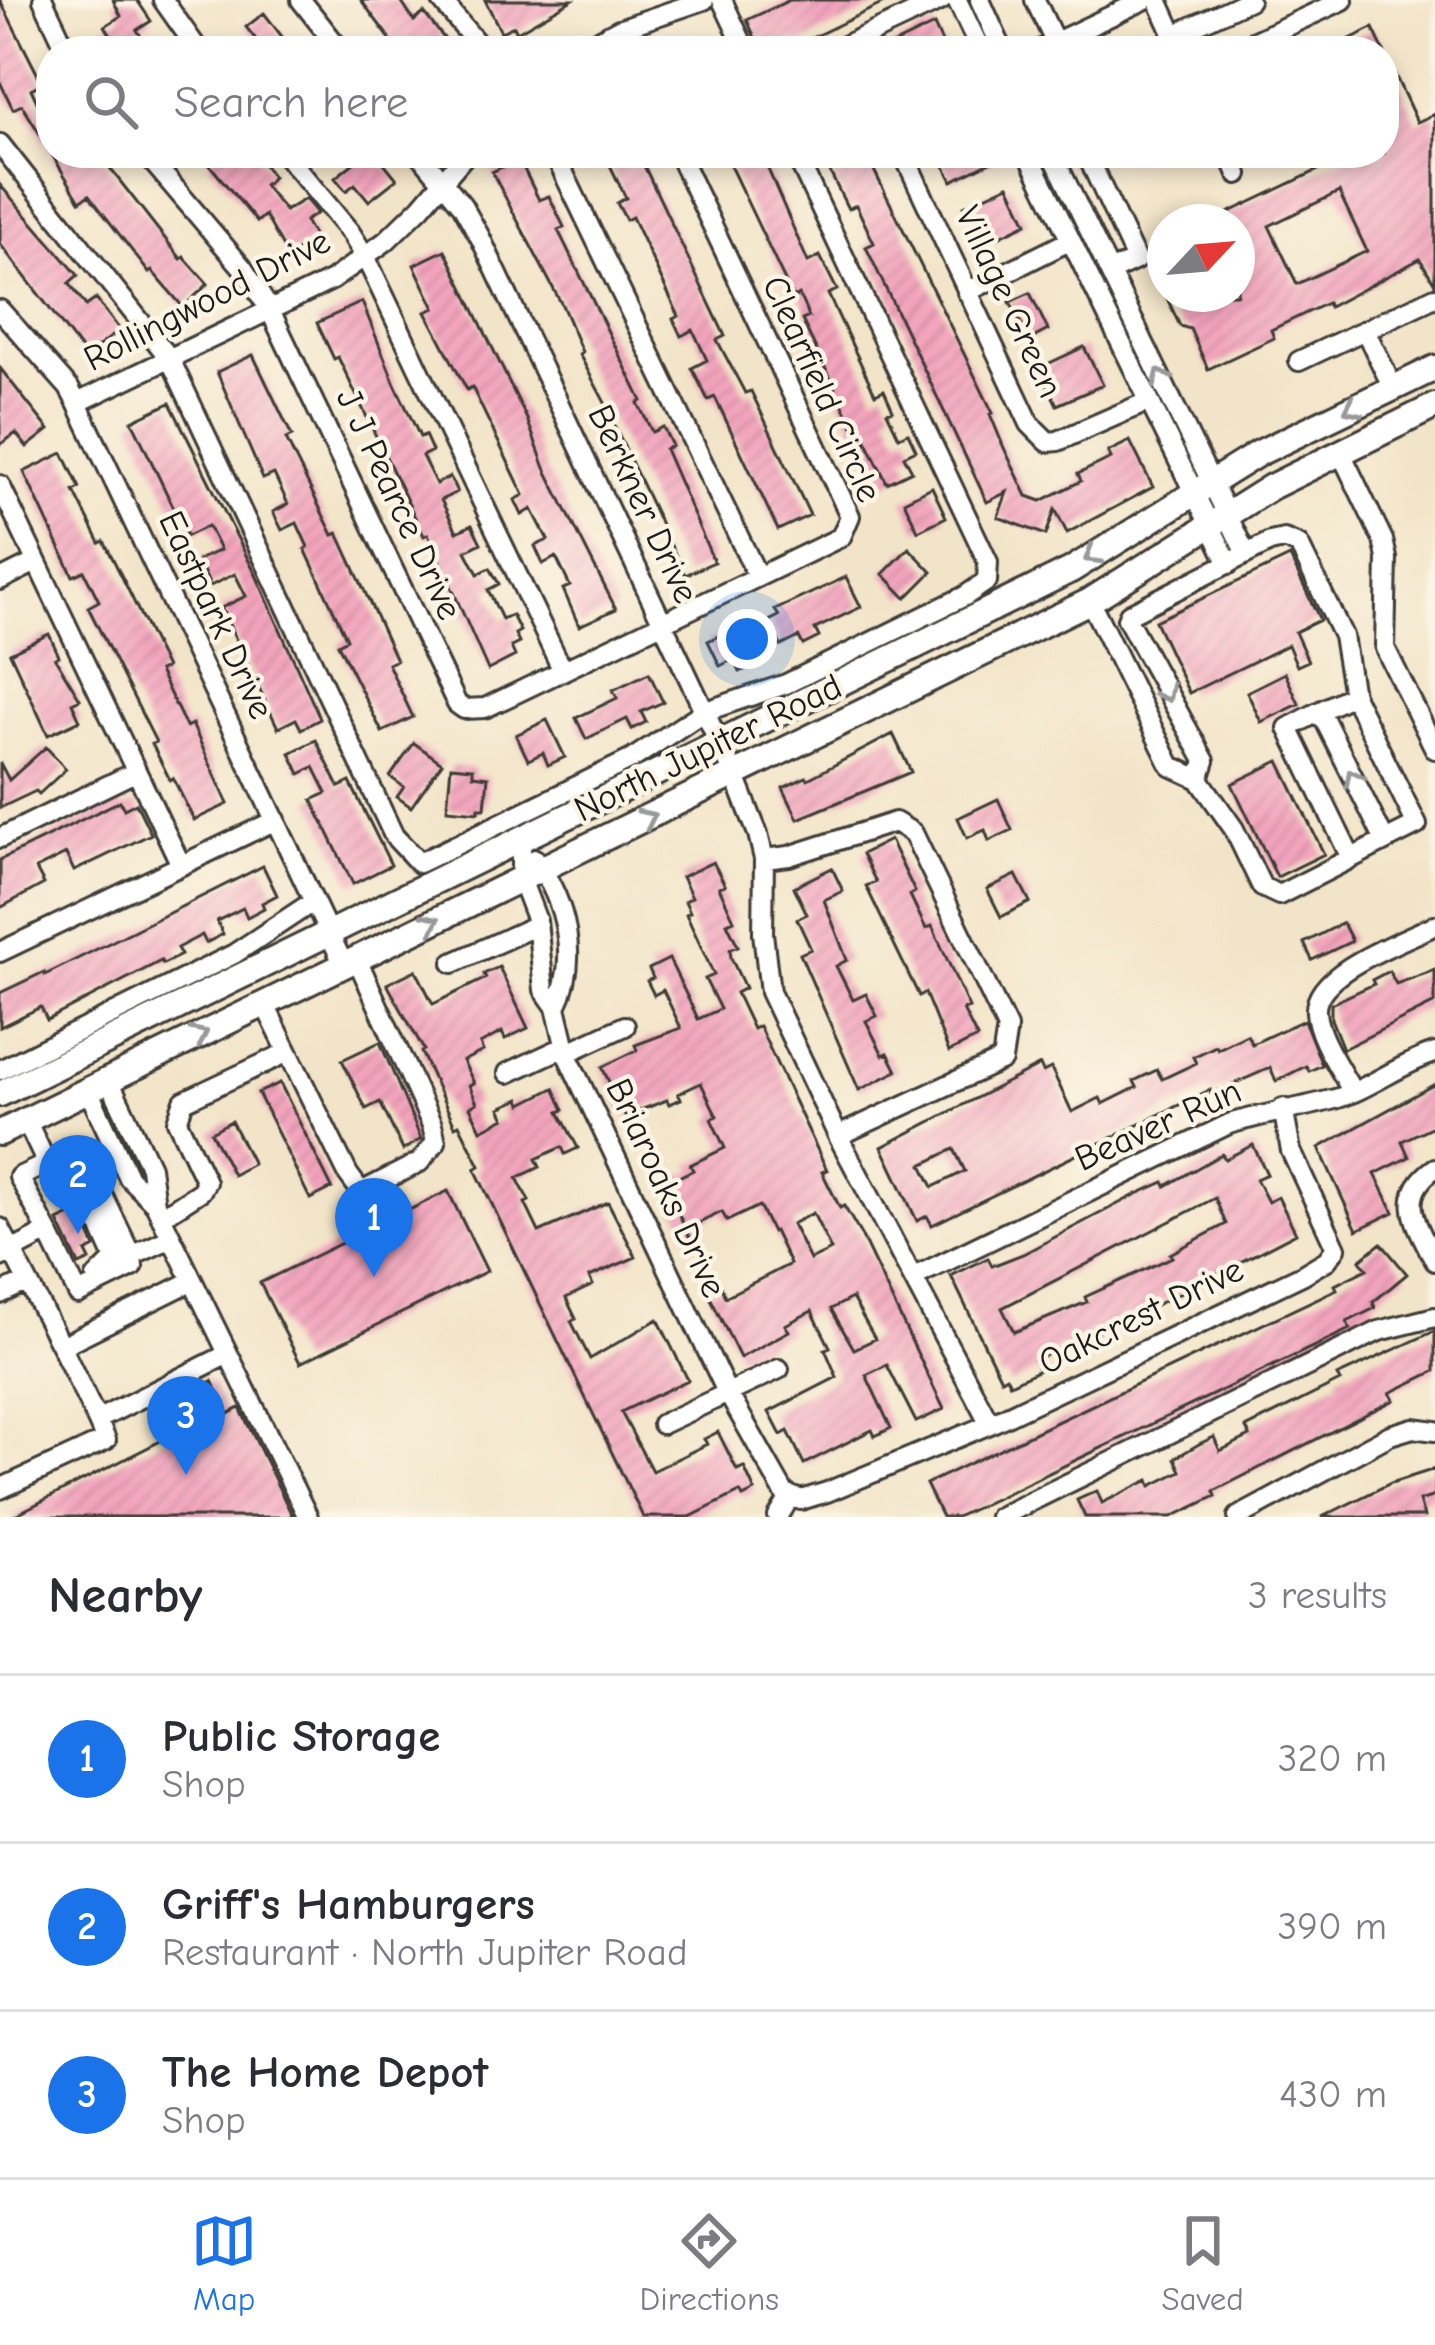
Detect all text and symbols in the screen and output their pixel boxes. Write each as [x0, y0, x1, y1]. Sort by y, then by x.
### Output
search box [36, 36, 1399, 168]
icon: search [78, 69, 144, 135]
text: Search here [174, 76, 408, 128]
street label: Village Green [947, 200, 1071, 404]
north arrow [1147, 204, 1255, 312]
street label: Rollingwood Drive [77, 220, 337, 380]
street label: Clearfield Circle [754, 270, 890, 508]
one-way arrow [1151, 368, 1175, 389]
street label: J J Pearce Drive [328, 382, 470, 626]
one-way arrow [1343, 393, 1364, 417]
street label: Berkner Drive [579, 398, 707, 610]
street label: Eastpark Drive [150, 505, 282, 725]
one-way arrow [1083, 542, 1105, 564]
your location [717, 609, 777, 669]
street label: North Jupiter Road [568, 666, 848, 830]
one-way arrow [1152, 681, 1175, 702]
one-way arrow [1344, 768, 1367, 789]
one-way arrow [636, 809, 657, 832]
one-way arrow [420, 913, 442, 936]
one-way arrow [188, 1026, 209, 1049]
street label: Beaver Run [1069, 1070, 1247, 1180]
street label: Briaroaks Drive [597, 1072, 735, 1304]
pin: 2 [39, 1135, 117, 1234]
pin: 1 [335, 1178, 413, 1277]
street label: Oakcrest Drive [1032, 1249, 1250, 1383]
pin: 3 [147, 1376, 225, 1475]
text: Nearby [48, 1566, 202, 1625]
text: 3 results [1248, 1573, 1387, 1618]
text: Public Storage [162, 1710, 440, 1762]
text: 1 [79, 1736, 95, 1781]
text: 320 m [1278, 1736, 1387, 1781]
text: Shop [162, 1762, 246, 1807]
text: Griff's Hamburgers [162, 1878, 535, 1930]
text: 2 [77, 1904, 97, 1949]
text: 390 m [1278, 1904, 1387, 1949]
text: Restaurant · North Jupiter Road [162, 1930, 688, 1975]
text: The Home Depot [162, 2046, 488, 2098]
text: 3 [77, 2072, 97, 2117]
text: 430 m [1279, 2072, 1387, 2117]
text: Shop [162, 2098, 246, 2143]
tab: Map [191, 2208, 257, 2318]
tab: Directions [640, 2208, 779, 2318]
tab: Saved [1161, 2208, 1244, 2318]

